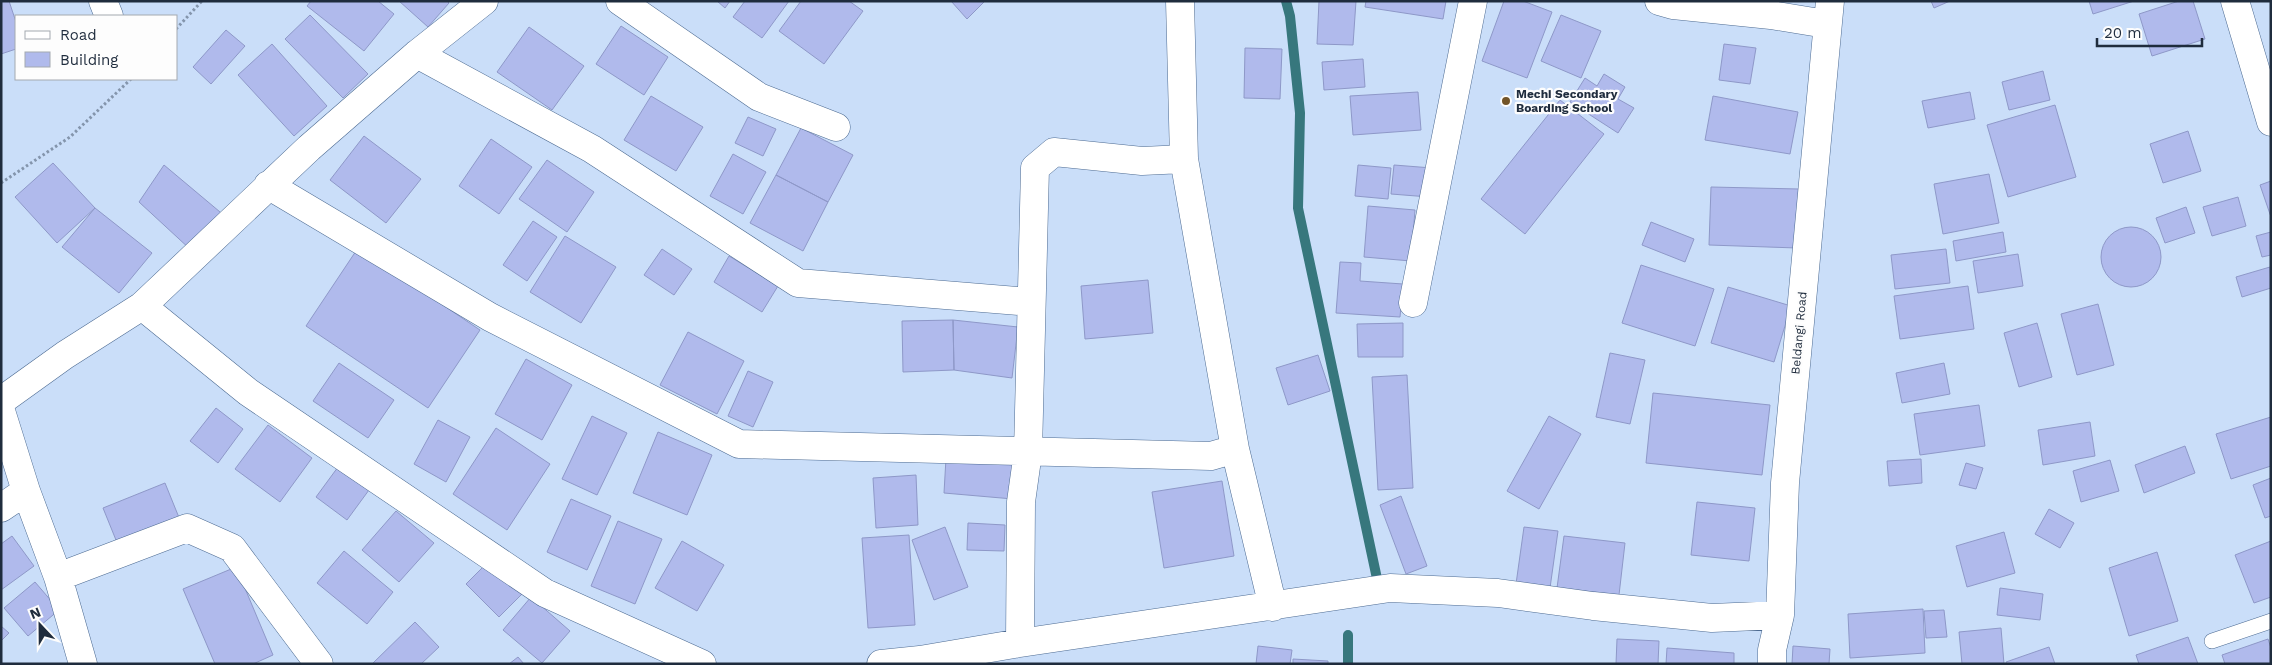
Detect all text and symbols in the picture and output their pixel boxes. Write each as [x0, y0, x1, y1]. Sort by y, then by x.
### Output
legend [15, 15, 178, 80]
scale bar [2097, 15, 2202, 47]
text: 20 m [2104, 24, 2142, 42]
text: Road [60, 26, 97, 44]
text: Building [60, 51, 118, 69]
place label: Mechi Secondary Boarding School [1516, 87, 1618, 115]
marker: Mechi Secondary Boarding School [1500, 95, 1512, 107]
street label: Beldangi Road [1788, 291, 1810, 375]
north arrow [15, 600, 65, 650]
text: N [27, 604, 43, 622]

